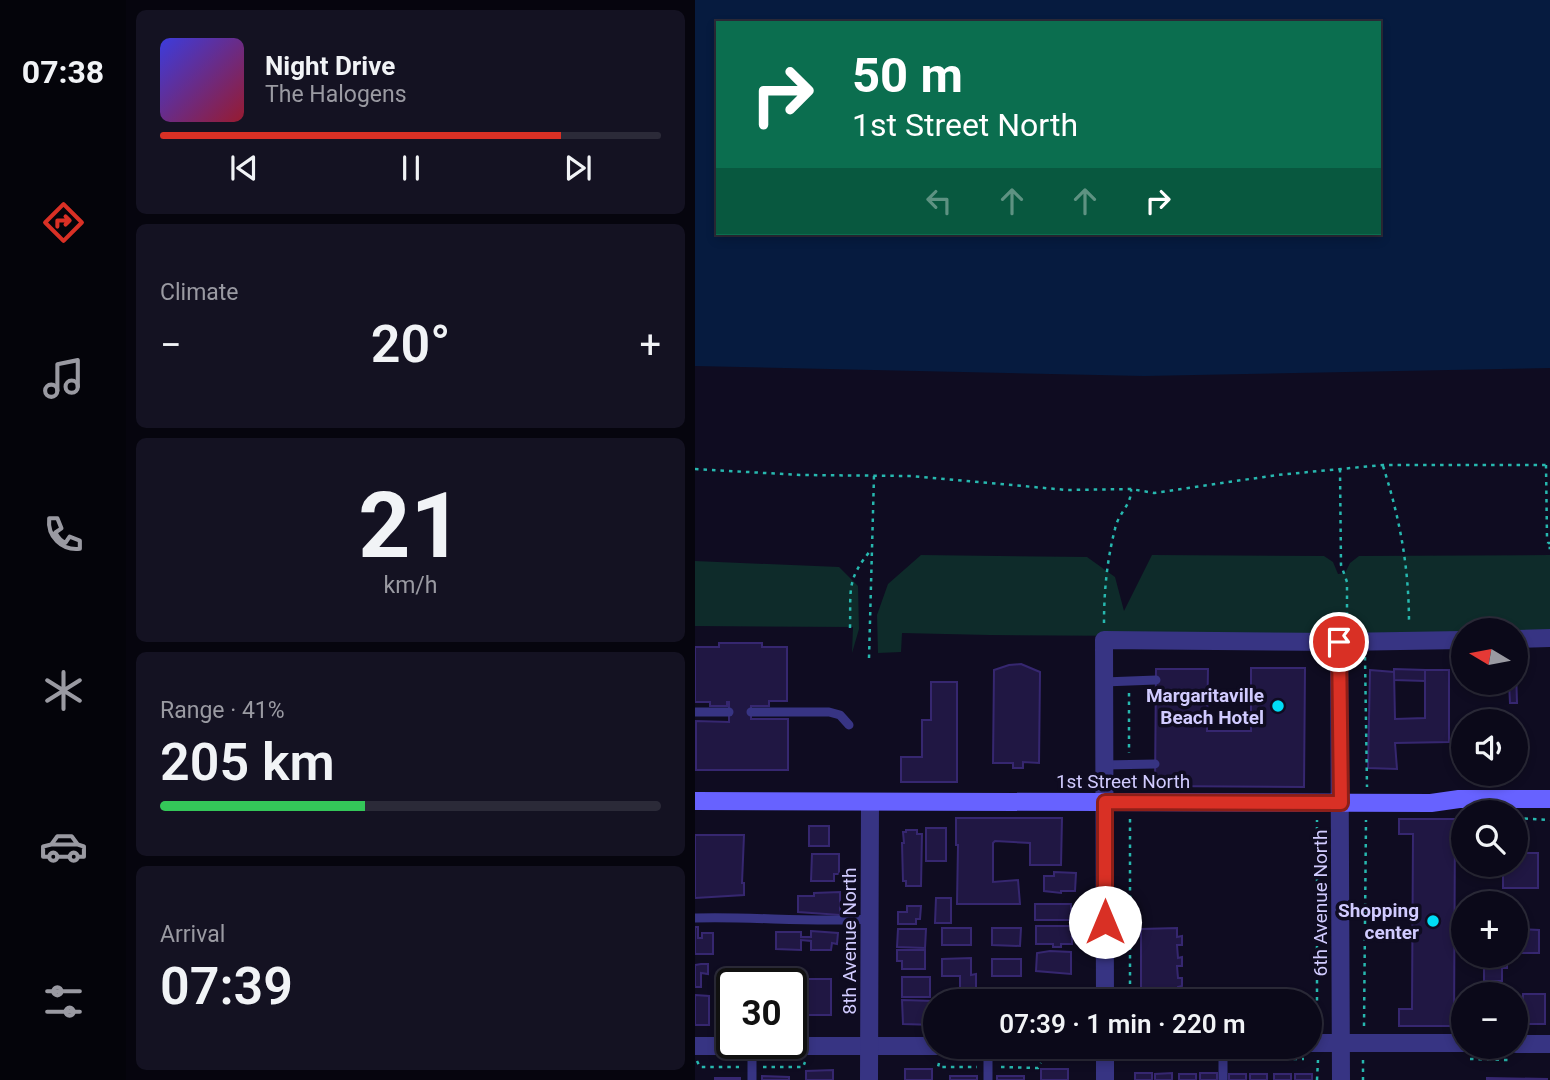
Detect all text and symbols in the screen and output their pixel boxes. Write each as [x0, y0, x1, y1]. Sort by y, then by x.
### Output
text: 50 m [852, 47, 963, 104]
icon: right [737, 49, 828, 140]
text: Night Drive [265, 51, 395, 81]
text: 07:38 [22, 53, 104, 91]
text: The Halogens [265, 81, 407, 108]
text: 1st Street North [852, 106, 1078, 144]
icon: previous [225, 149, 263, 187]
icon: pause [392, 149, 430, 187]
icon: next [559, 149, 597, 187]
icon: left [920, 182, 958, 220]
icon: ahead [993, 182, 1031, 220]
icon: ahead [1066, 182, 1104, 220]
icon: right [1139, 182, 1177, 220]
icon: directions [39, 198, 88, 247]
text: Climate [160, 279, 239, 306]
text: 20° [371, 314, 450, 375]
text: − [160, 323, 182, 367]
text: + [639, 323, 661, 367]
icon: music [39, 354, 88, 403]
text: 21 [358, 473, 463, 579]
icon: phone [39, 510, 88, 559]
text: km/h [384, 572, 438, 599]
pin [1309, 612, 1369, 672]
north arrow [1451, 618, 1528, 695]
map controls [1451, 618, 1528, 1059]
icon: arrive [1320, 623, 1358, 661]
icon: climate [39, 666, 88, 715]
place label: Margaritaville Beach Hotel [1146, 684, 1264, 729]
text: Range · 41% [160, 697, 285, 724]
marker: Margaritaville Beach Hotel [1270, 698, 1286, 714]
button: sound [1451, 709, 1528, 786]
text: 205 km [160, 732, 335, 793]
street label: 1st Street North [1056, 770, 1190, 793]
button: search [1451, 800, 1528, 877]
icon: car [39, 822, 88, 871]
street label: 6th Avenue North [1309, 830, 1332, 976]
street label: 8th Avenue North [838, 868, 861, 1014]
position arrow [1068, 885, 1142, 959]
button: + [1451, 891, 1528, 968]
place label: Shopping center [1338, 899, 1419, 944]
marker: Shopping center [1425, 913, 1441, 929]
text: Arrival [160, 921, 225, 948]
text: 07:39 [160, 956, 293, 1017]
speed limit sign: 30 [716, 968, 807, 1059]
icon: filters [39, 977, 88, 1026]
button: − [1451, 982, 1528, 1059]
text: 07:39 · 1 min · 220 m [999, 1009, 1246, 1039]

